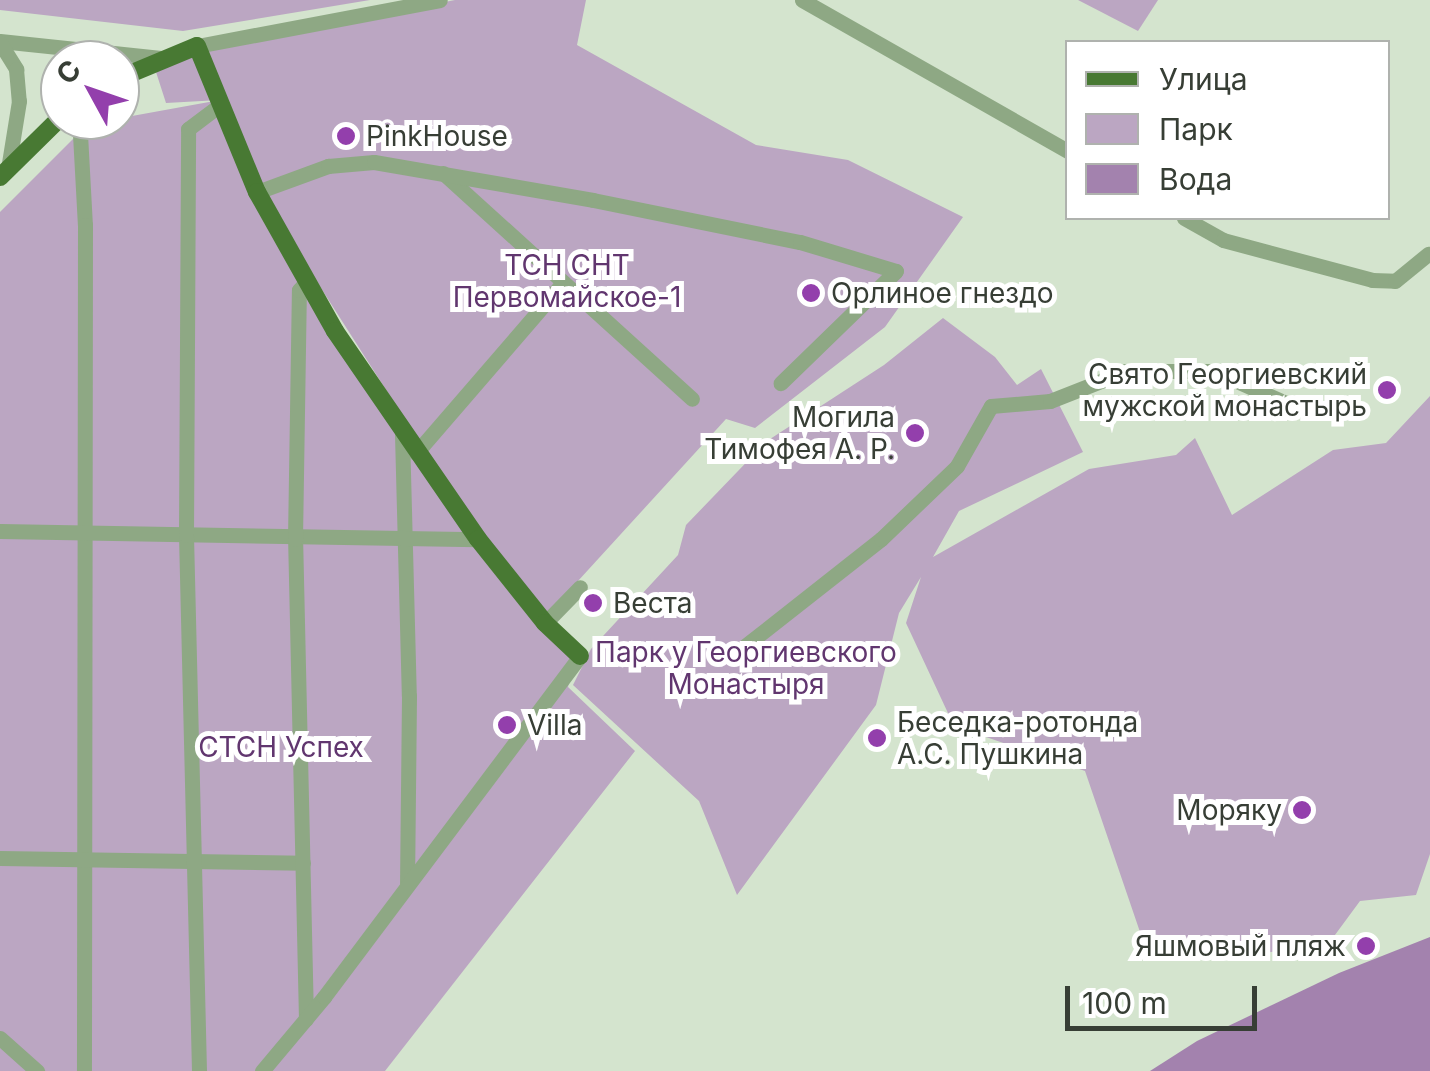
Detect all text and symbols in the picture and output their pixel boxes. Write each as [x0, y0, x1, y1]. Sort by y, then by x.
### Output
north arrow [40, 40, 140, 140]
legend [1065, 40, 1390, 220]
text: С [49, 53, 88, 91]
text: Улица [1159, 61, 1248, 97]
text: Парк [1159, 111, 1233, 147]
place label: PinkHouse [366, 119, 508, 153]
marker: PinkHouse [335, 125, 357, 147]
text: Вода [1159, 161, 1232, 197]
park label: ТСН СНТ Первомайское-1 [453, 248, 681, 314]
place label: Орлиное гнездо [831, 276, 1053, 310]
marker: Орлиное гнездо [800, 282, 822, 304]
place label: Свято Георгиевский мужской монастырь [1082, 357, 1367, 423]
marker: Свято Георгиевский мужской монастырь [1376, 379, 1398, 401]
place label: Могила Тимофея А. Р. [704, 400, 895, 466]
marker: Могила Тимофея А. Р. [904, 422, 926, 444]
place label: Веста [613, 586, 692, 620]
marker: Веста [582, 592, 604, 614]
park label: Парк у Георгиевского Монастыря [595, 635, 897, 701]
place label: Беседка-ротонда А.С. Пушкина [897, 705, 1138, 771]
place label: Villa [527, 708, 582, 742]
marker: Villa [496, 714, 518, 736]
marker: Беседка-ротонда А.С. Пушкина [866, 727, 888, 749]
park label: СТСН Успех [198, 730, 364, 764]
place label: Моряку [1176, 793, 1282, 827]
marker: Моряку [1291, 799, 1313, 821]
place label: Яшмовый пляж [1135, 929, 1346, 963]
marker: Яшмовый пляж [1355, 935, 1377, 957]
scale bar [1070, 966, 1262, 1028]
text: 100 m [1082, 985, 1167, 1021]

